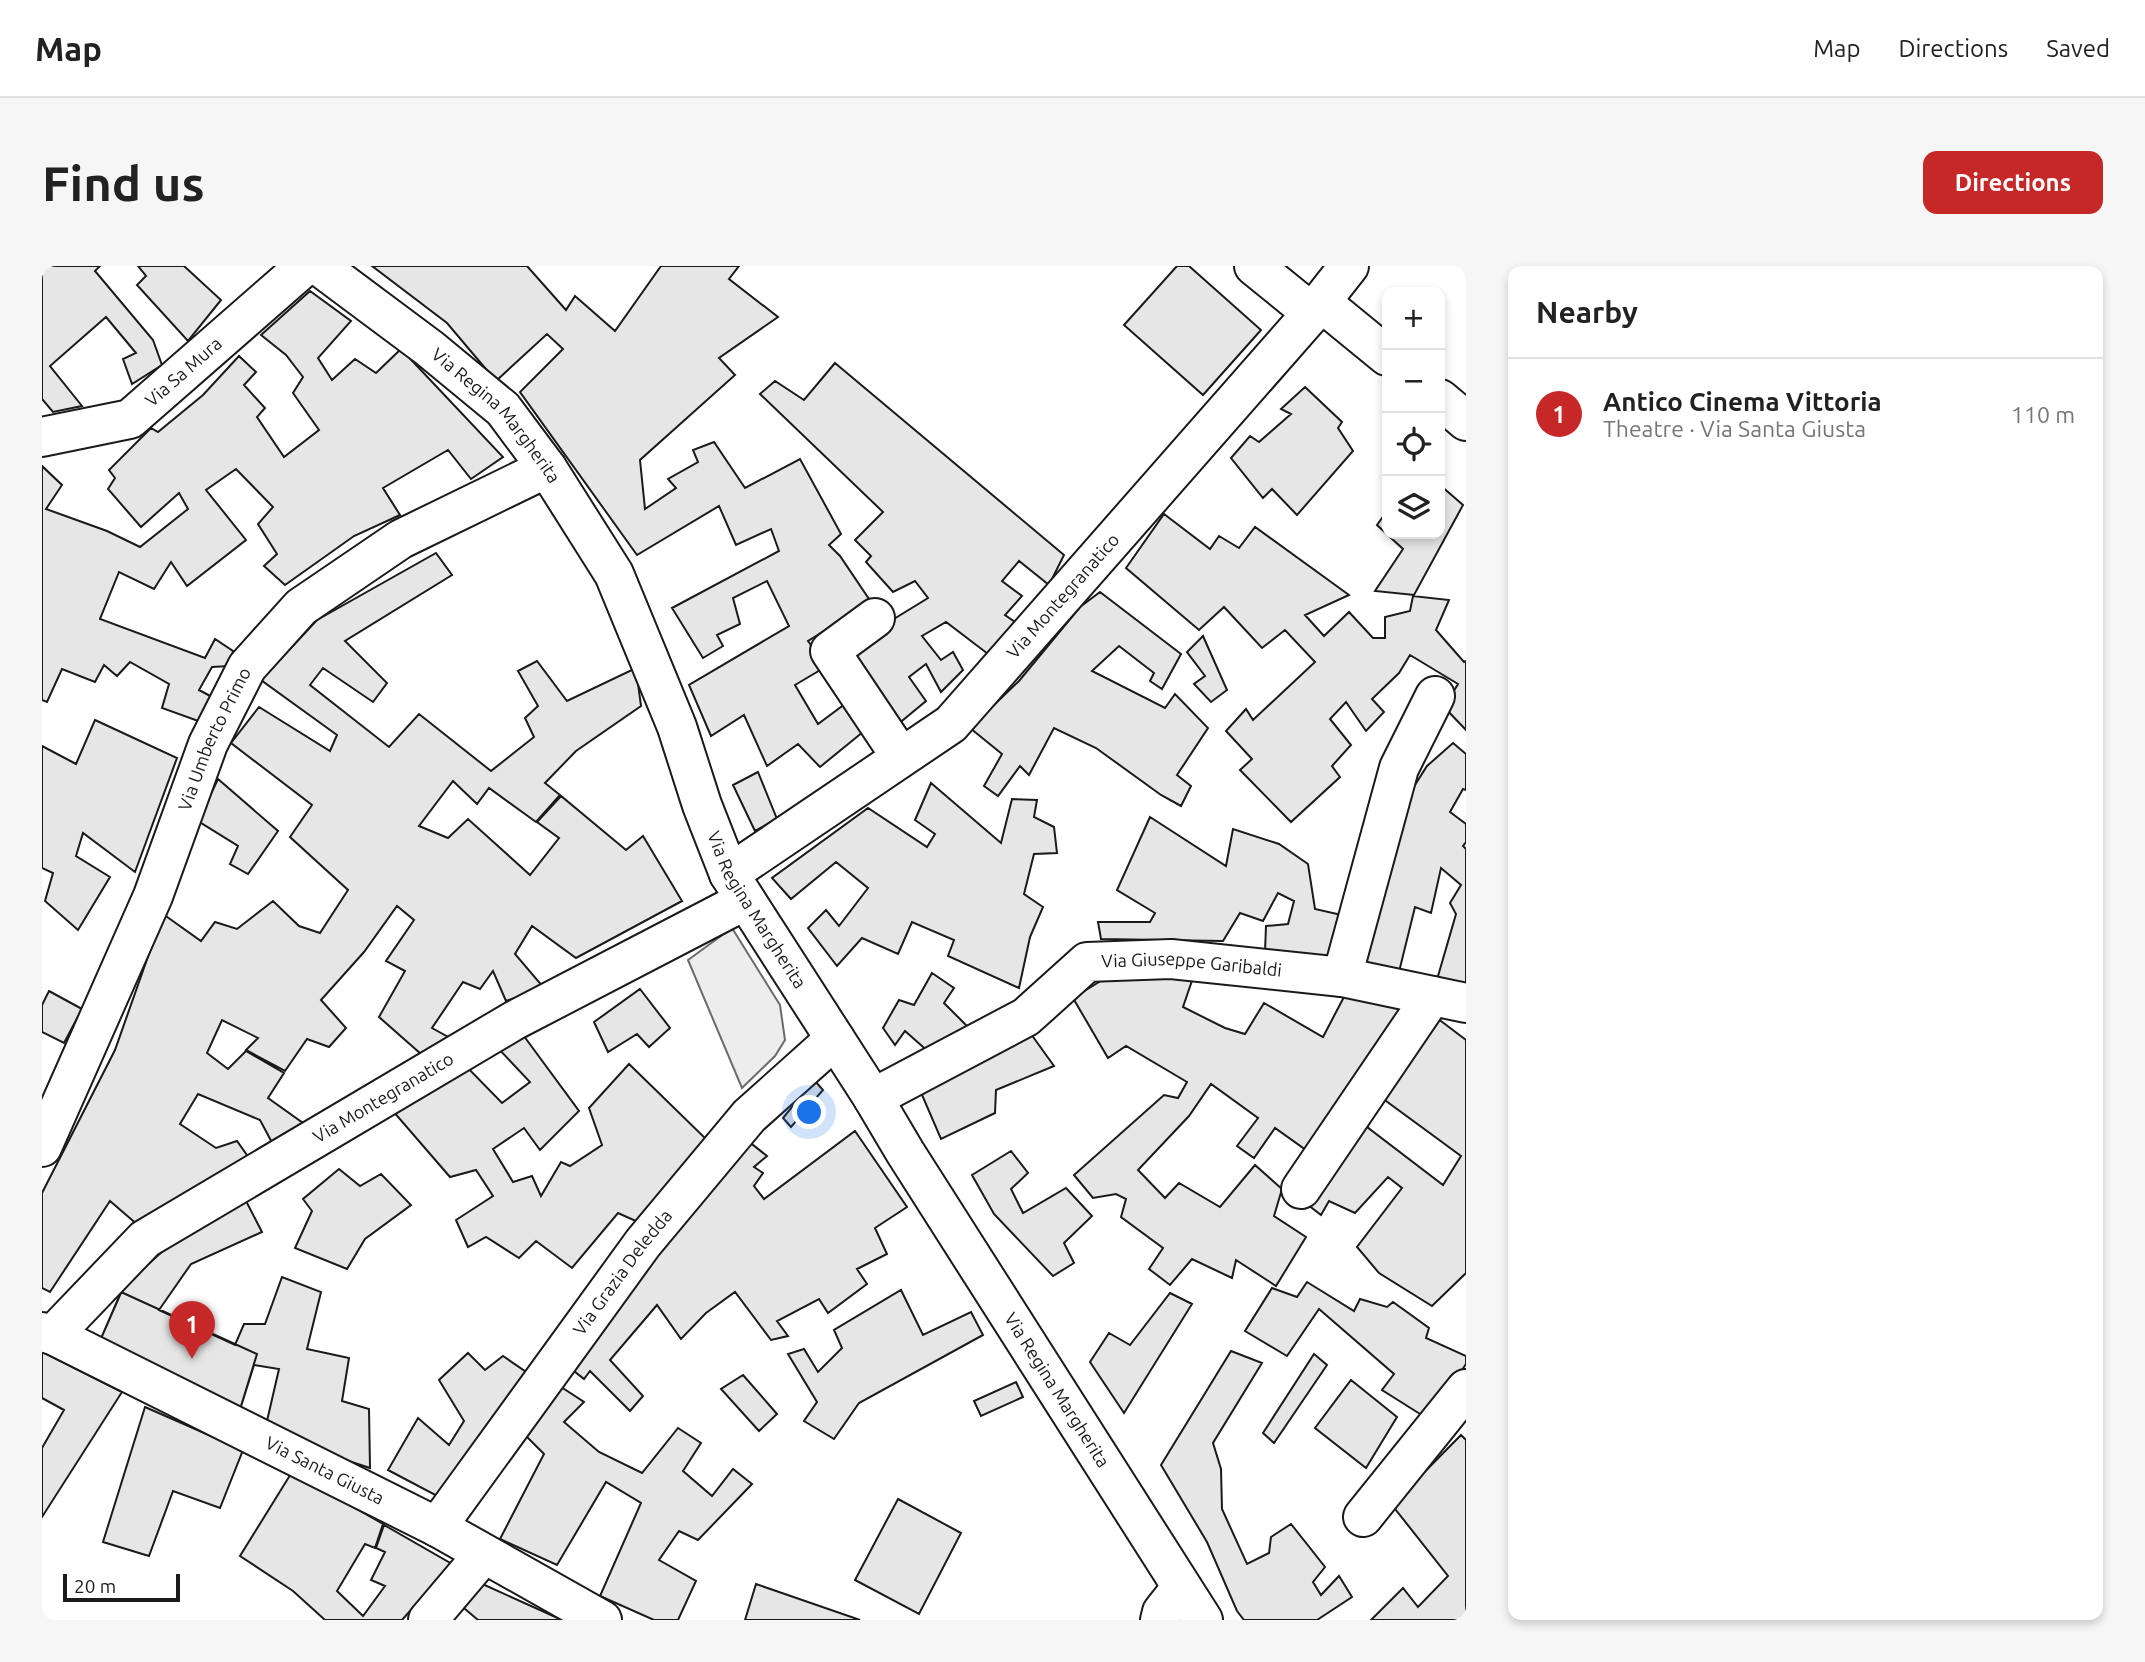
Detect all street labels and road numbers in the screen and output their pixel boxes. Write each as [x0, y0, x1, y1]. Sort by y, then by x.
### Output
street label: Via Sa Mura [141, 333, 225, 410]
street label: Via Regina Margherita [428, 343, 565, 486]
street label: Via Montegranatico [1002, 529, 1123, 662]
street label: Via Umberto Primo [174, 664, 254, 813]
street label: Via Regina Margherita [704, 828, 811, 992]
street label: Via Giuseppe Garibaldi [1101, 948, 1283, 980]
street label: Via Montegranatico [309, 1048, 457, 1146]
street label: Via Grazia Deledda [569, 1205, 675, 1339]
street label: Via Regina Margherita [1001, 1309, 1114, 1471]
street label: Via Santa Giusta [262, 1432, 388, 1508]

